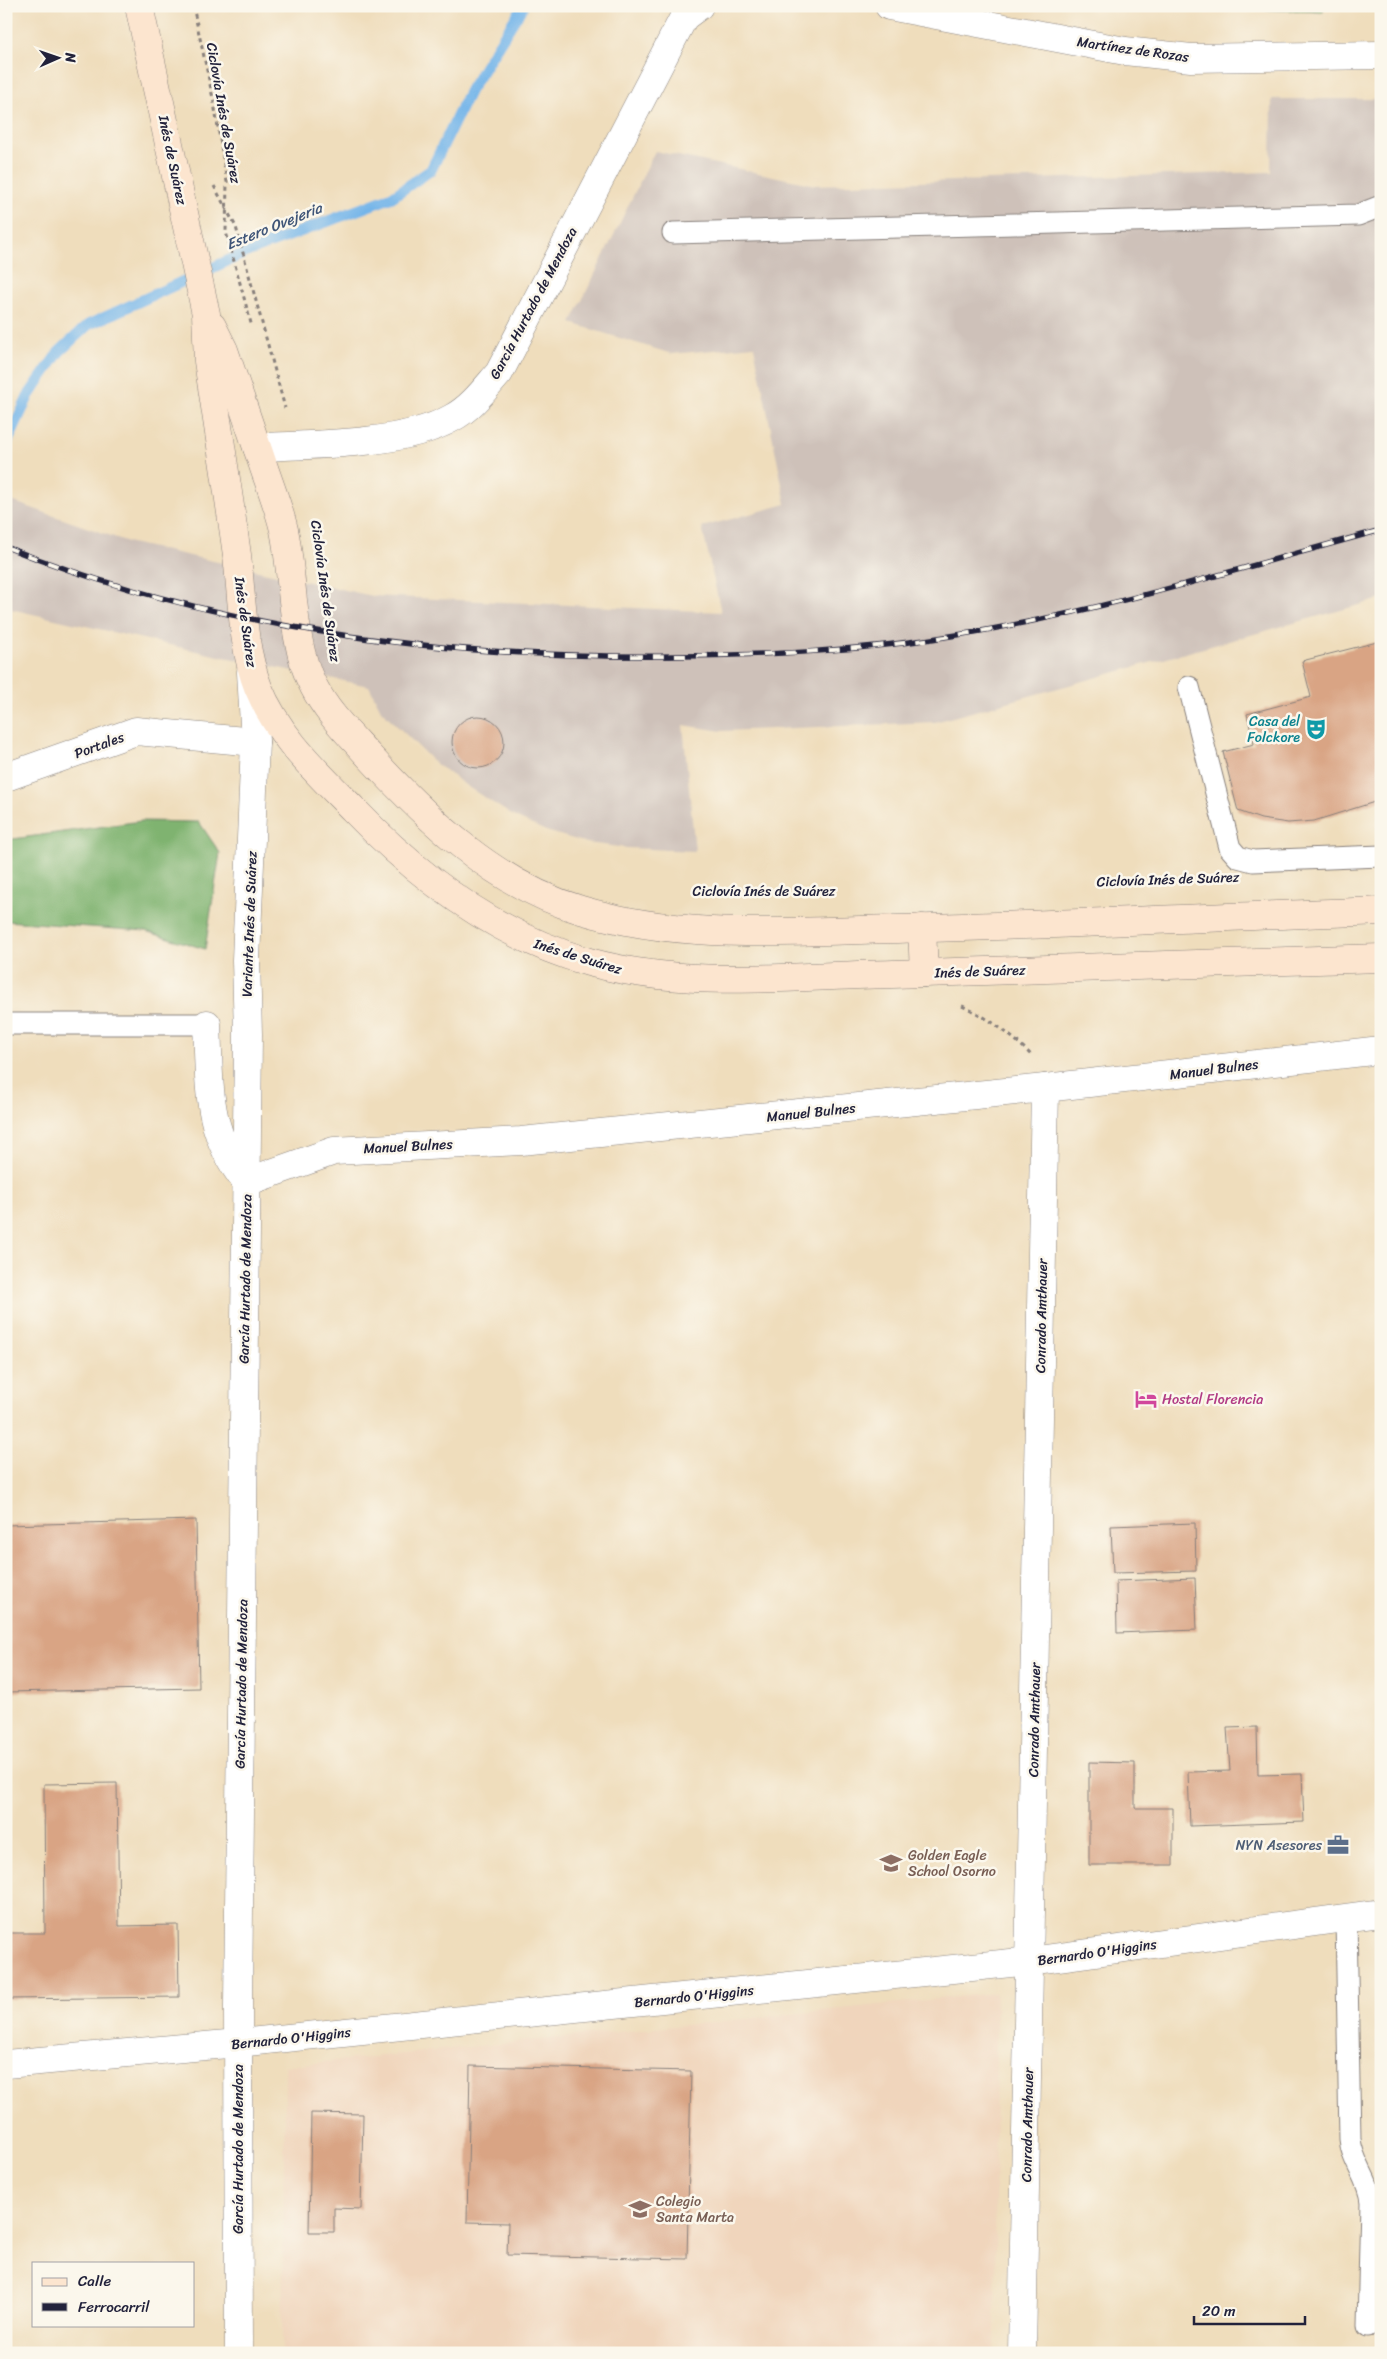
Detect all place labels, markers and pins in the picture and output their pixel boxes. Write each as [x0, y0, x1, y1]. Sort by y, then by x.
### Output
place label: Casa del Folckore [1247, 709, 1301, 750]
theatre icon: Casa del Folckore [1303, 716, 1329, 742]
hotel icon: Hostal Florencia [1133, 1386, 1159, 1412]
place label: Hostal Florencia [1162, 1387, 1263, 1412]
office icon: NYN Asesores [1325, 1832, 1351, 1858]
place label: NYN Asesores [1236, 1833, 1323, 1858]
place label: Golden Eagle School Osorno [908, 1843, 996, 1884]
school or university icon: Golden Eagle School Osorno [878, 1850, 904, 1876]
place label: Colegio Santa Marta [656, 2189, 734, 2230]
school or university icon: Colegio Santa Marta [627, 2196, 653, 2222]

